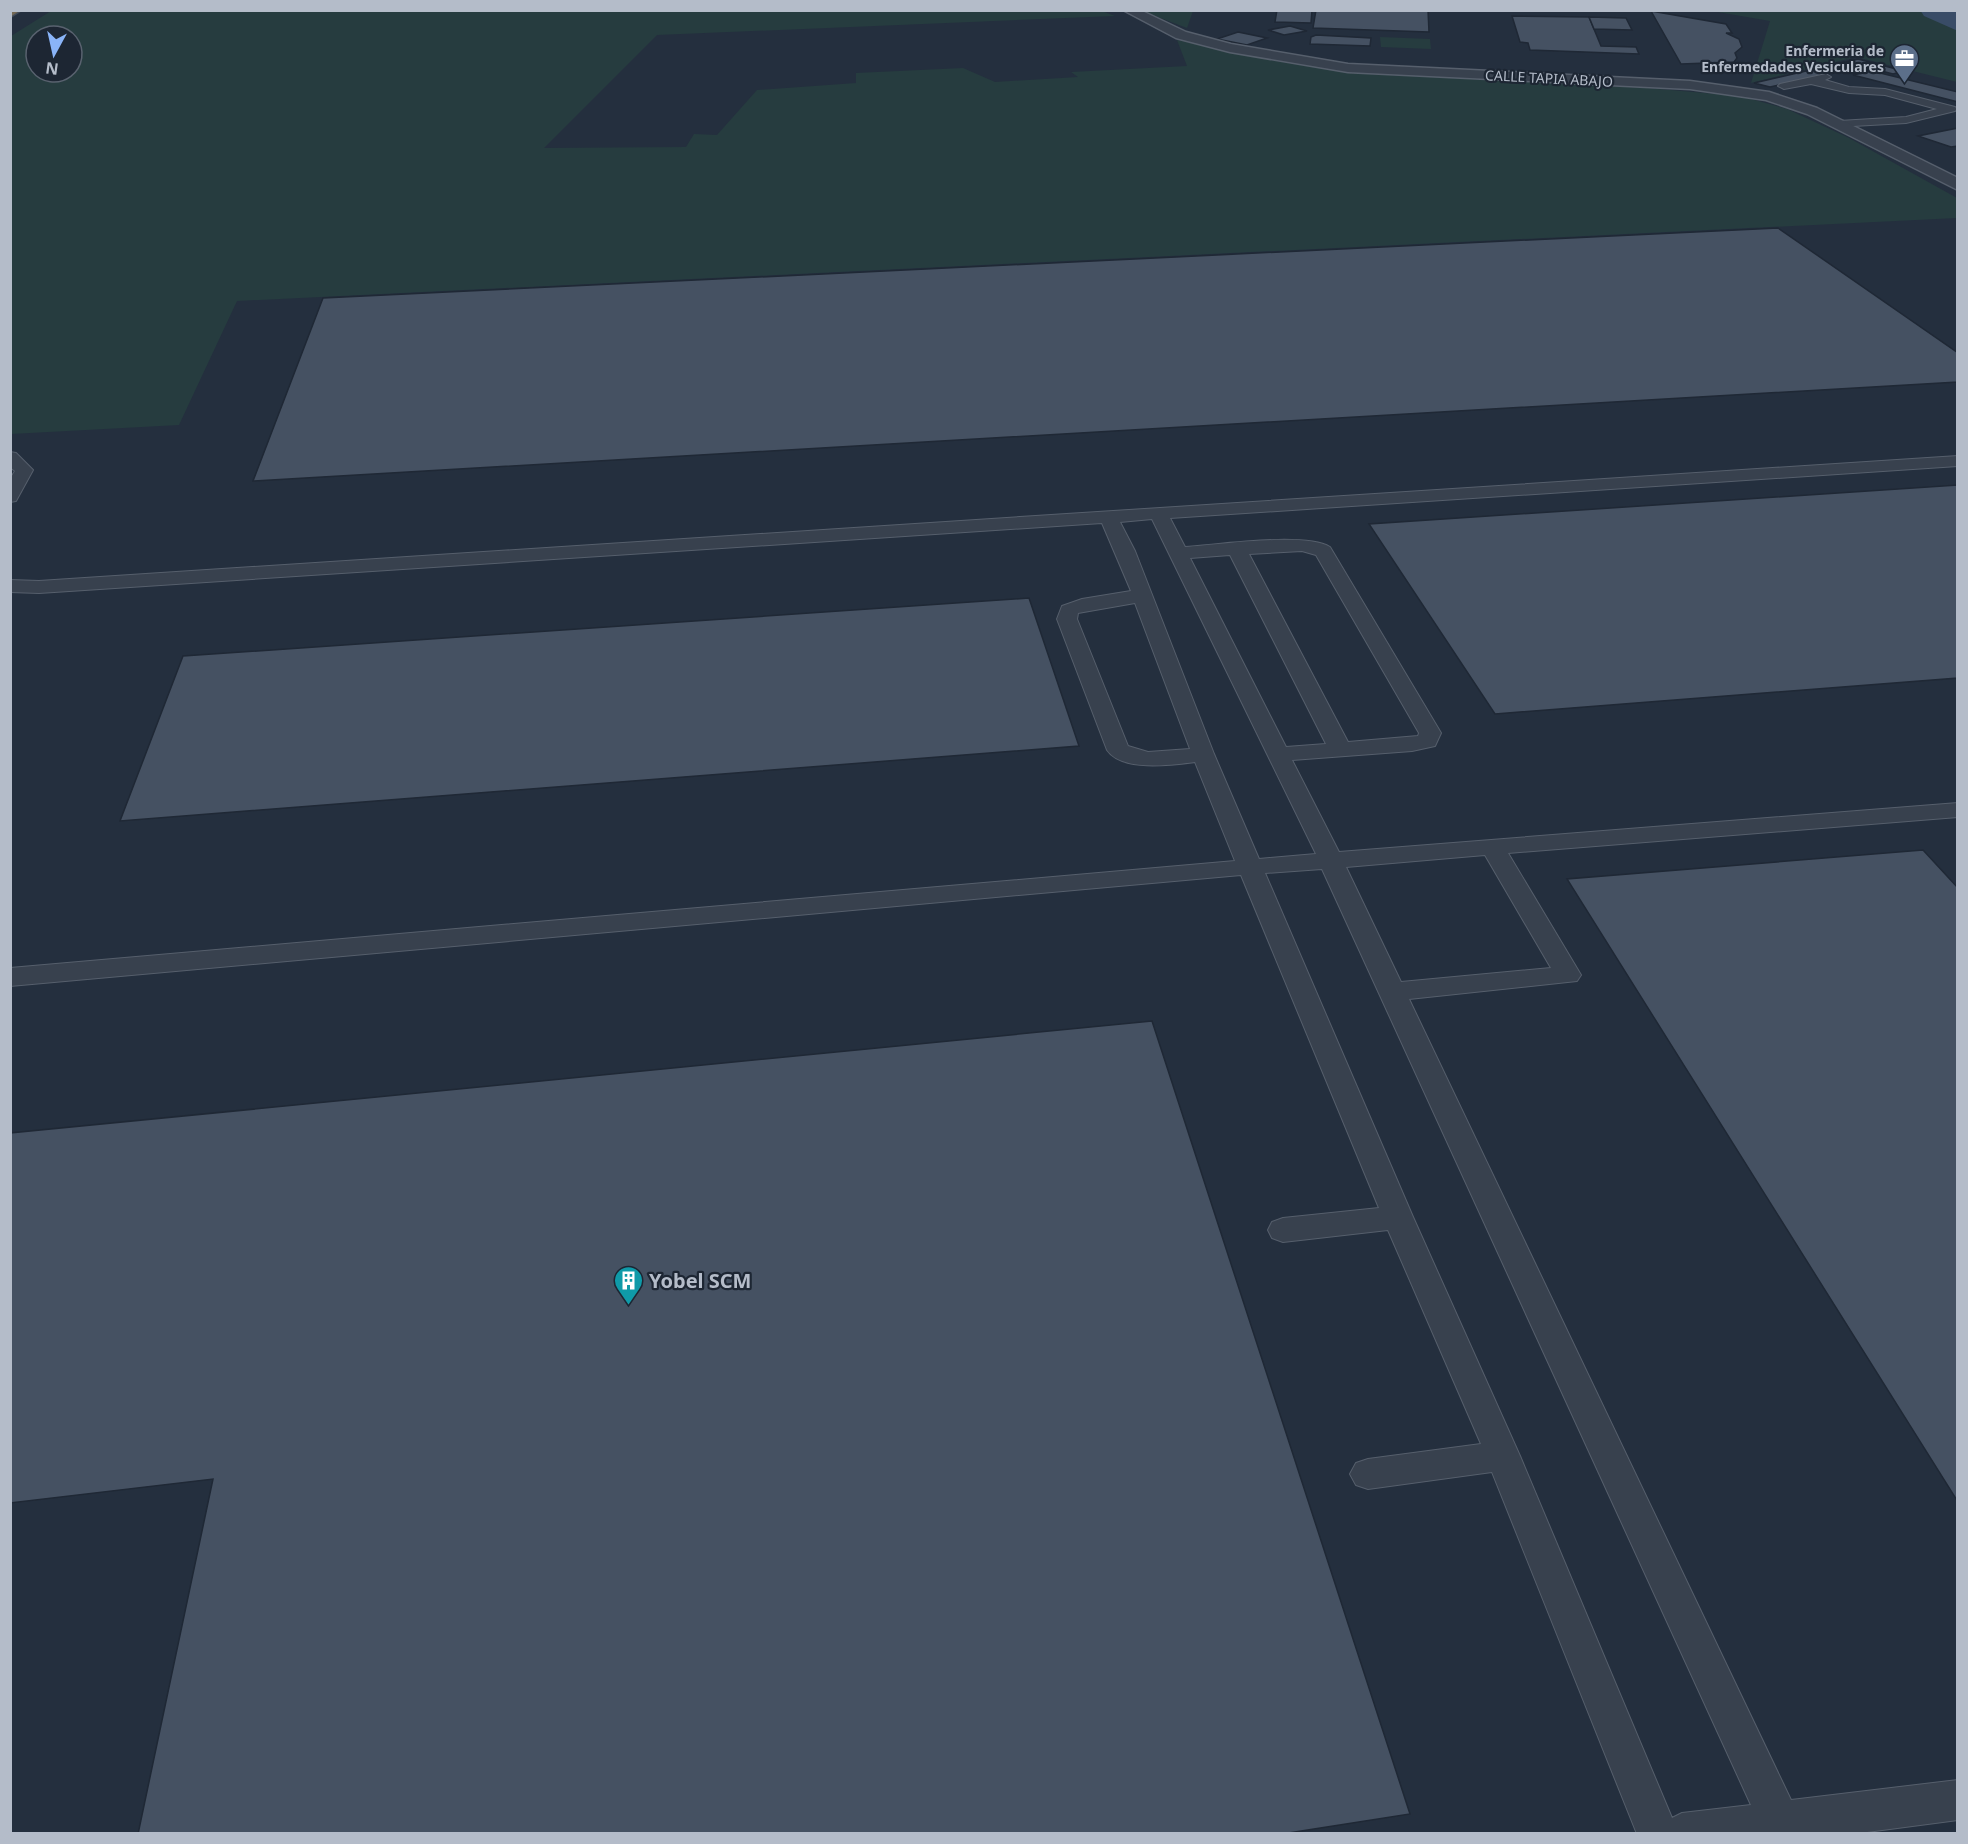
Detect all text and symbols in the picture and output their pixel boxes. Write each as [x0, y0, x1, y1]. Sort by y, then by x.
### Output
north arrow [24, 24, 84, 84]
place label: Enfermeria de Enfermedades Vesiculares [1701, 41, 1884, 76]
office icon: Enfermeria de Enfermedades Vesiculares [1889, 42, 1921, 84]
text: N [44, 57, 60, 81]
street label: CALLE TAPIA ABAJO [1485, 65, 1613, 91]
building icon: Yobel SCM [612, 1264, 644, 1306]
place label: Yobel SCM [649, 1267, 751, 1294]

